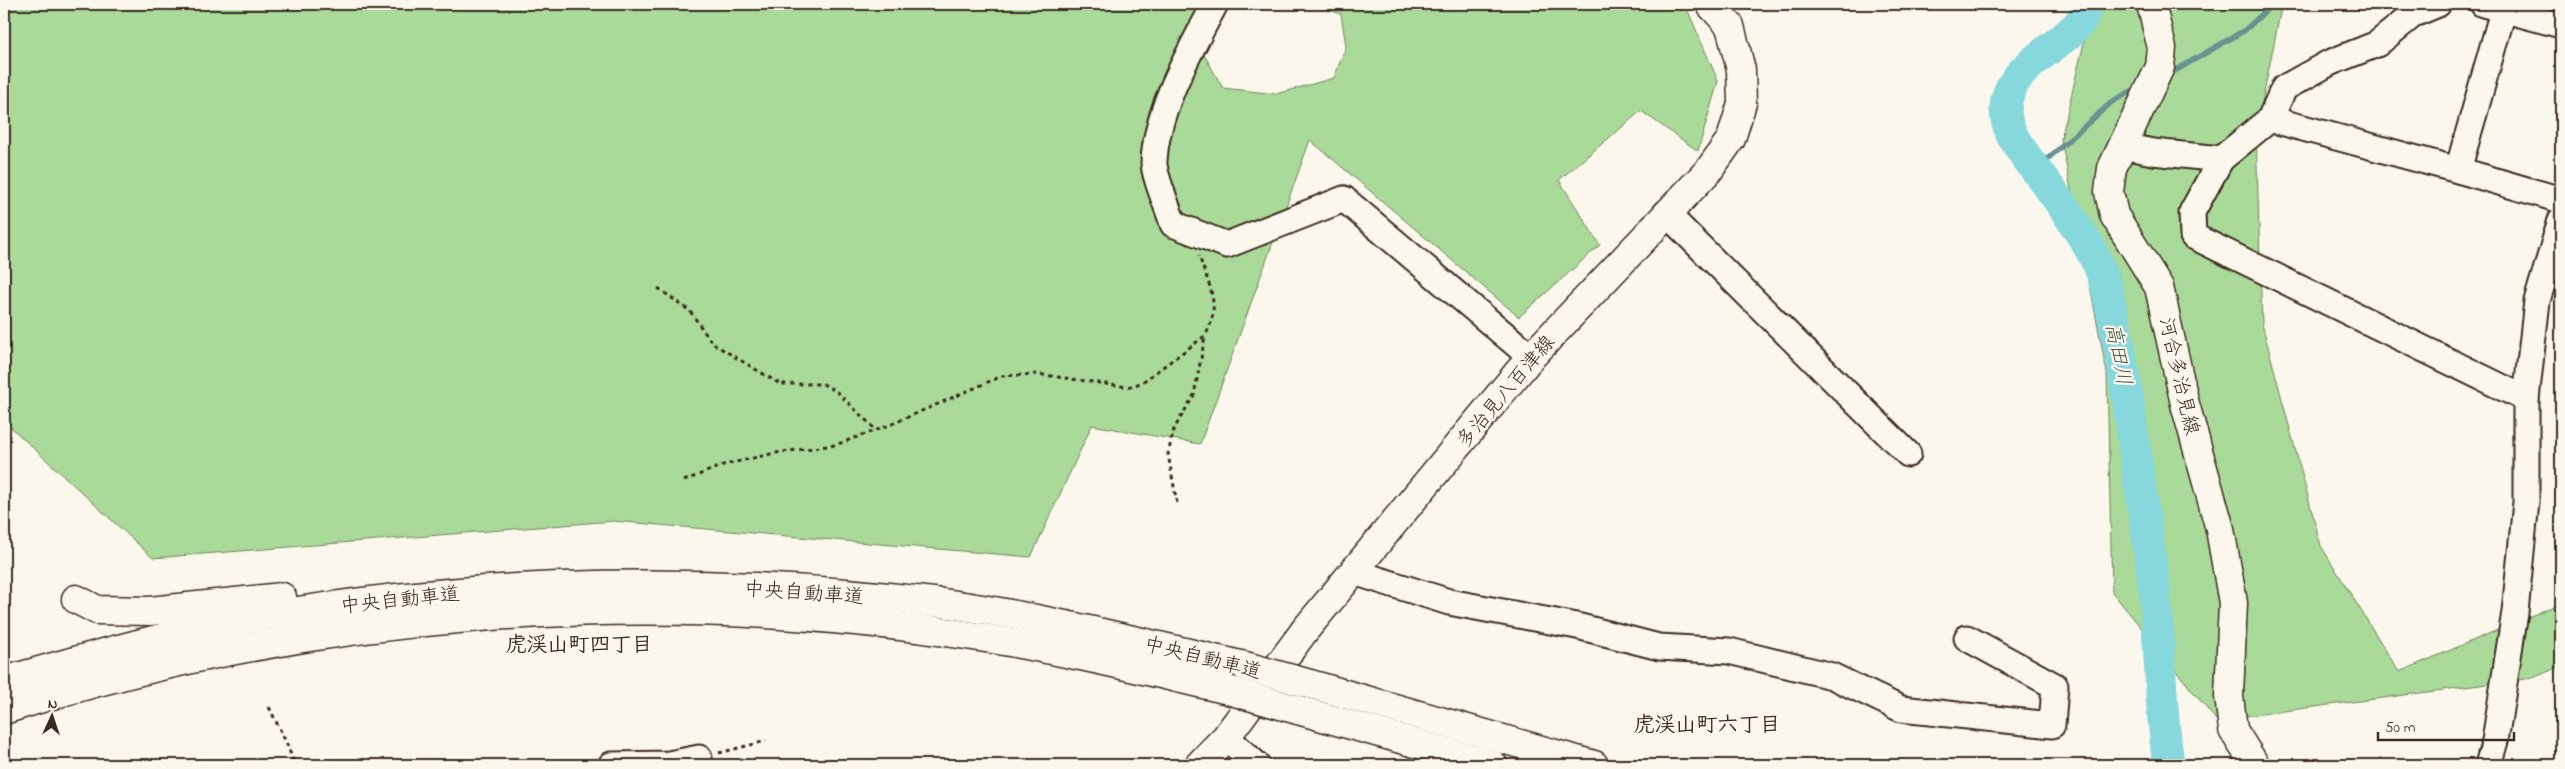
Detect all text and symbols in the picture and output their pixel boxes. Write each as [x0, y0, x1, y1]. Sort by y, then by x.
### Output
street label: 河合多治見線 [2150, 315, 2205, 438]
water label: 高田川 [2096, 321, 2138, 388]
street label: 多治見八百津線 [1451, 330, 1563, 456]
street label: 中央自動車道 [743, 576, 865, 613]
street label: 中央自動車道 [339, 581, 461, 622]
district label: 虎渓山町四丁目 [506, 631, 653, 661]
street label: 中央自動車道 [1141, 631, 1264, 688]
north arrow [28, 692, 78, 742]
text: N [47, 694, 58, 715]
scale bar [2378, 709, 2514, 741]
district label: 虎渓山町六丁目 [1634, 711, 1781, 741]
text: 50 m [2385, 717, 2416, 739]

